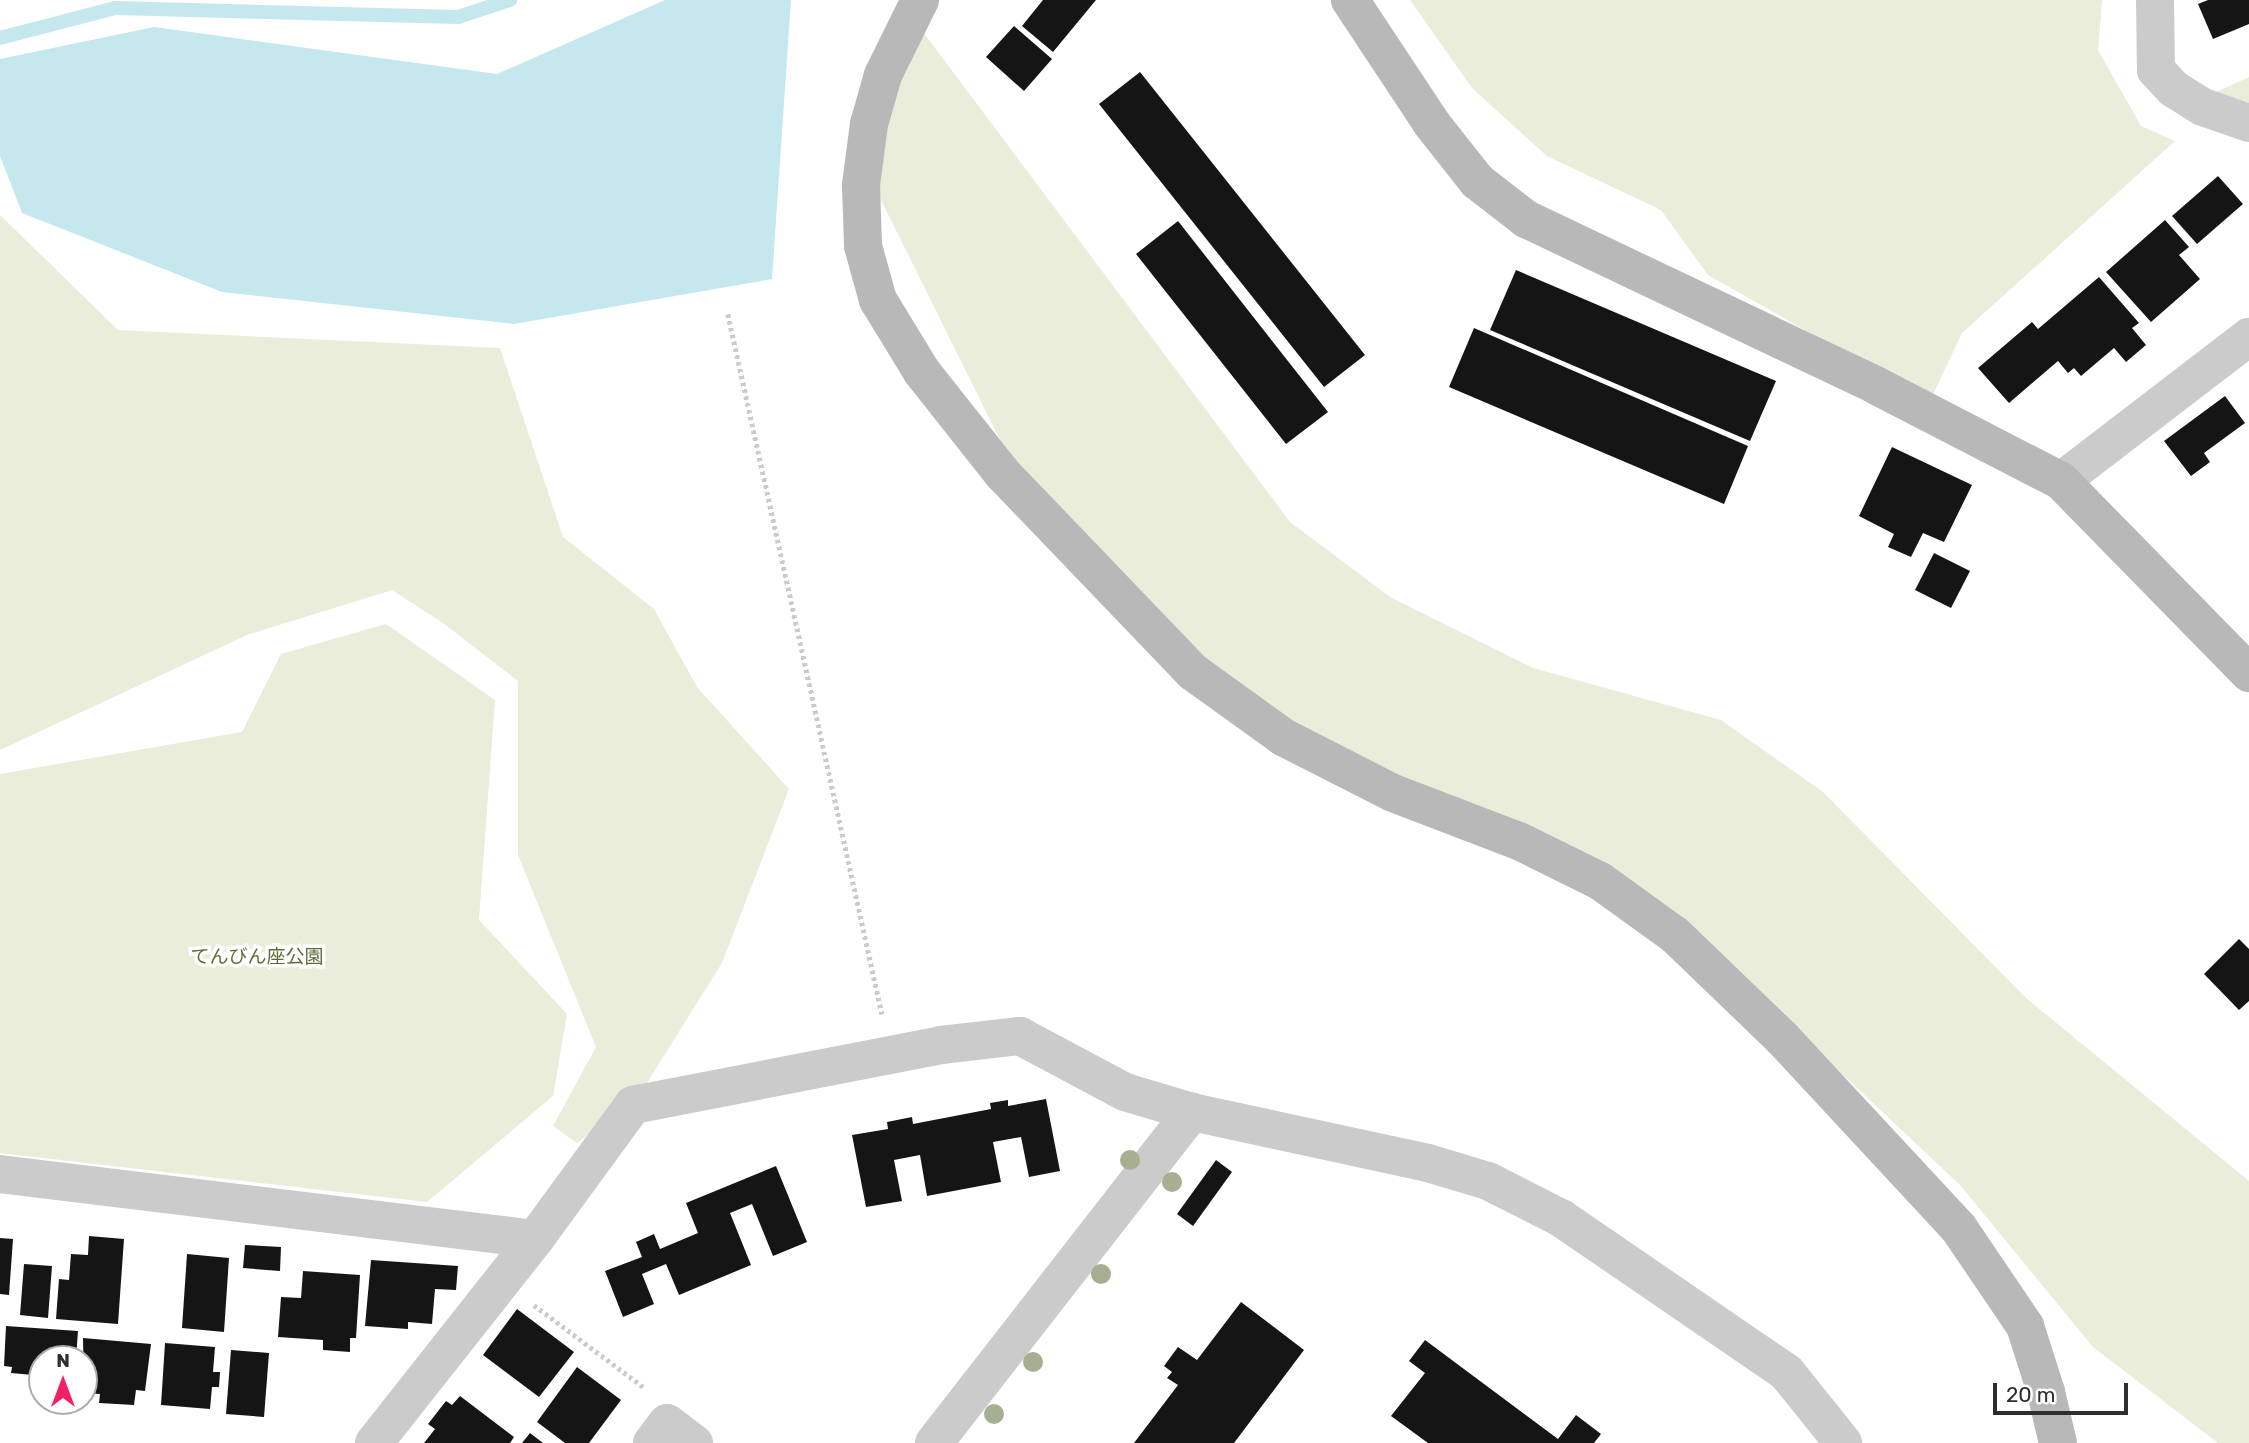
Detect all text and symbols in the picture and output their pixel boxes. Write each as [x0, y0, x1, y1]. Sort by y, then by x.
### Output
park label: てんびん座公園 [191, 946, 323, 968]
north arrow [28, 1345, 98, 1415]
text: N [56, 1349, 70, 1372]
scale bar [1997, 1370, 2132, 1414]
text: 20 m [2006, 1382, 2055, 1407]

